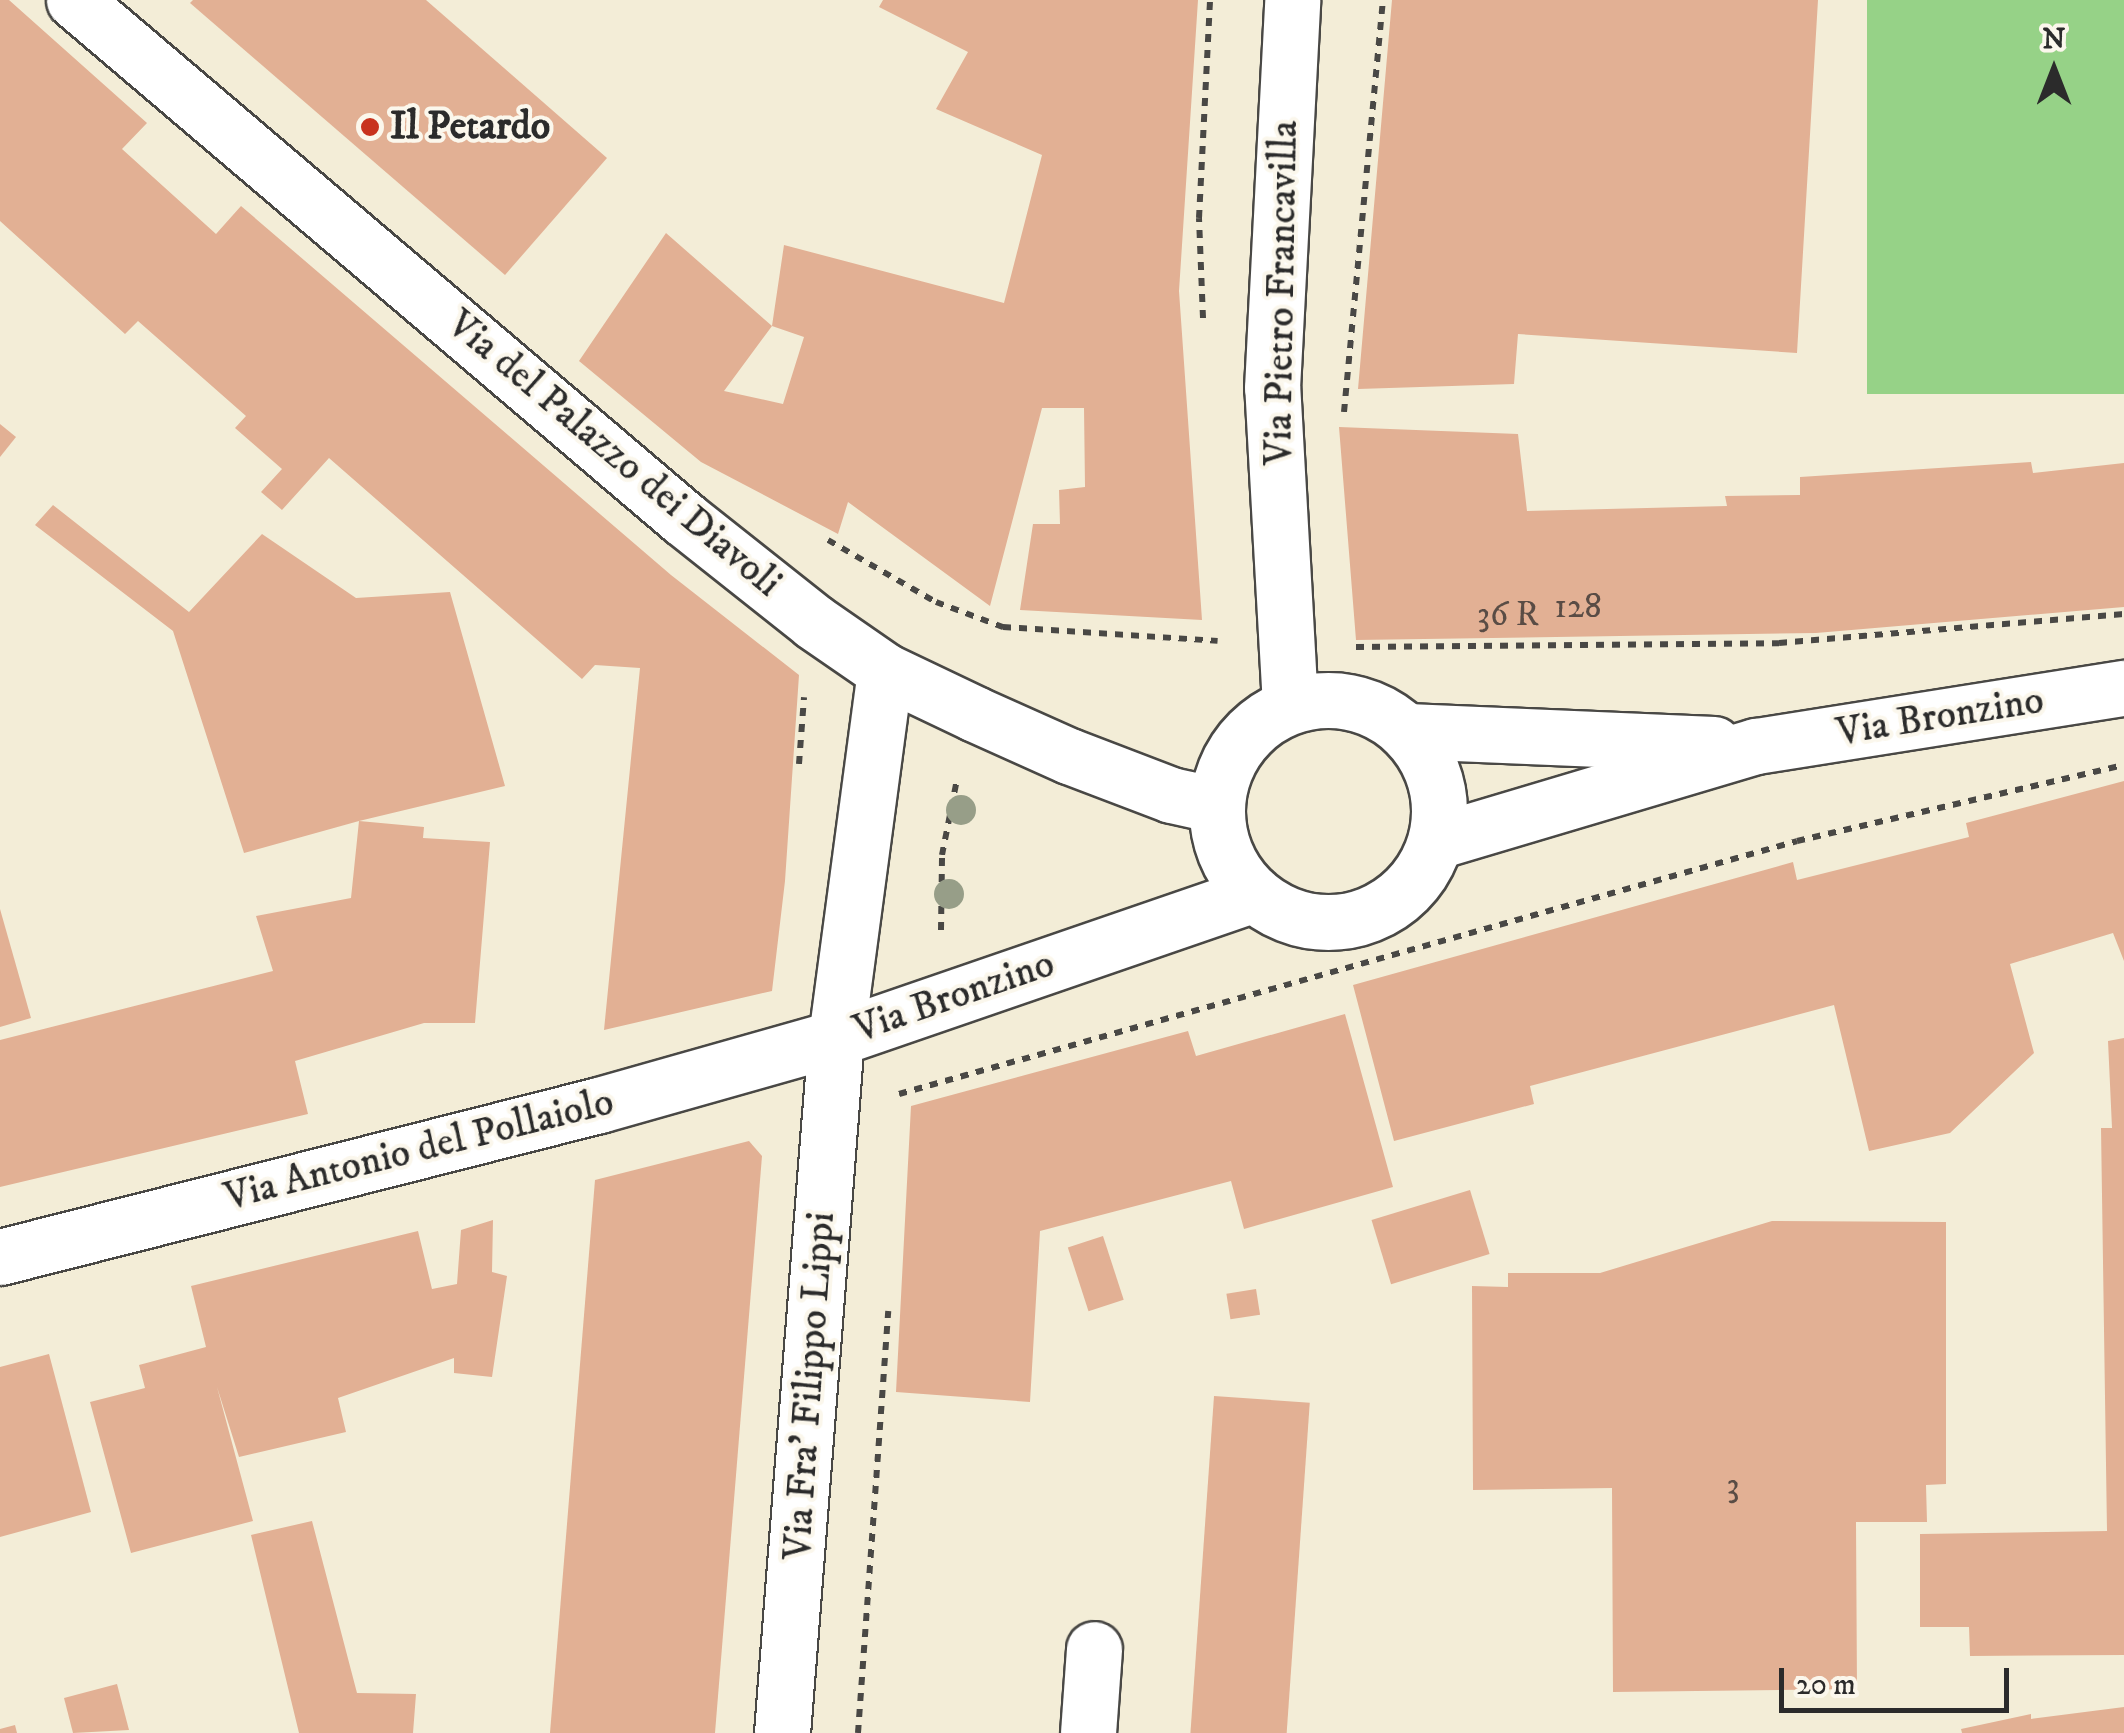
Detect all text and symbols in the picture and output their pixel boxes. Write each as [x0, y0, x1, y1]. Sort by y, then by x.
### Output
north arrow [2004, 20, 2104, 120]
text: N [2043, 22, 2065, 57]
place label: Il Petardo [390, 103, 550, 151]
marker: Il Petardo [359, 116, 381, 138]
street label: Via Pietro Francavilla [1255, 120, 1309, 466]
street label: Via del Palazzo dei Diavoli [437, 300, 791, 608]
house number: 128 [1554, 586, 1602, 628]
house number: 36 R [1477, 594, 1539, 636]
street label: Via Bronzino [1833, 677, 2047, 757]
street label: Via Bronzino [847, 940, 1061, 1054]
street label: Via Antonio del Pollaiolo [219, 1078, 619, 1222]
street label: Via Fra' Filippo Lippi [774, 1210, 846, 1562]
house number: 3 [1726, 1465, 1740, 1507]
scale bar [1784, 1648, 2014, 1710]
text: 20 m [1796, 1667, 1856, 1704]

